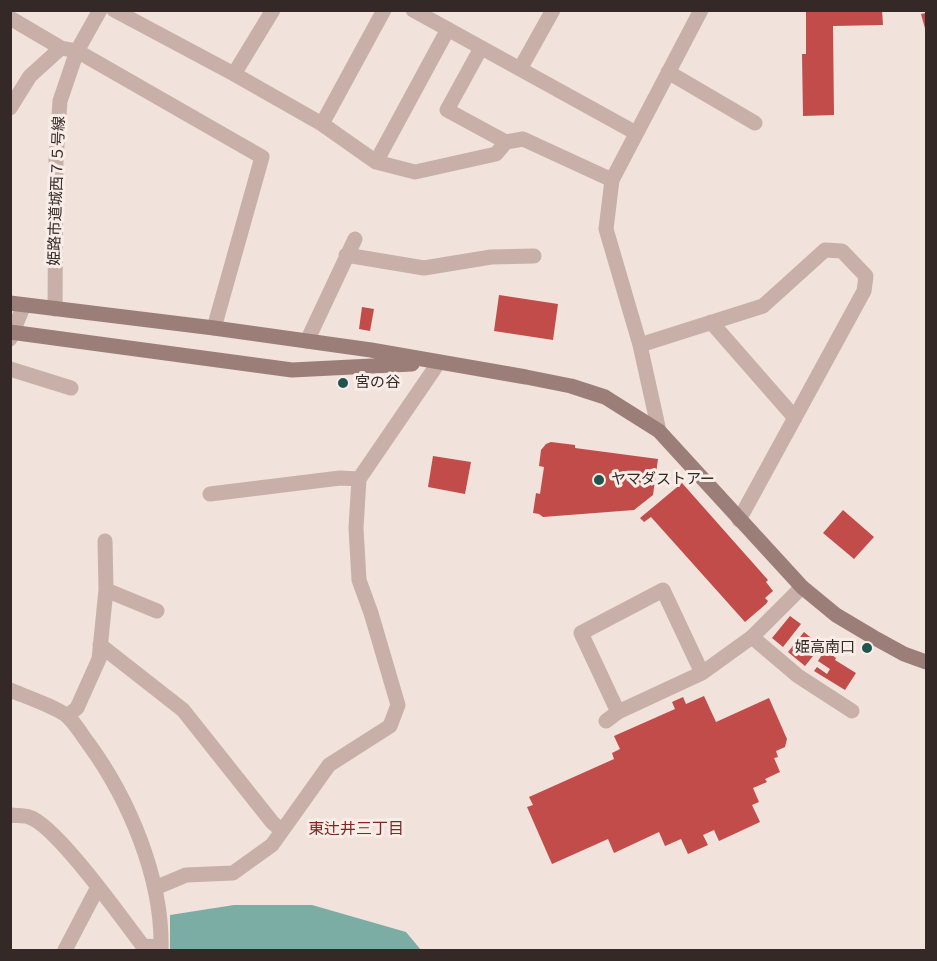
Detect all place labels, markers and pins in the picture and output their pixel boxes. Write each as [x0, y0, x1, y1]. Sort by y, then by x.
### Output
place label: 宮の谷 [355, 374, 400, 392]
marker: 宮の谷 [336, 376, 350, 390]
place label: ヤマダストアー [611, 471, 715, 489]
marker: ヤマダストアー [592, 473, 606, 487]
place label: 姫高南口 [795, 639, 855, 657]
marker: 姫高南口 [860, 641, 874, 655]

